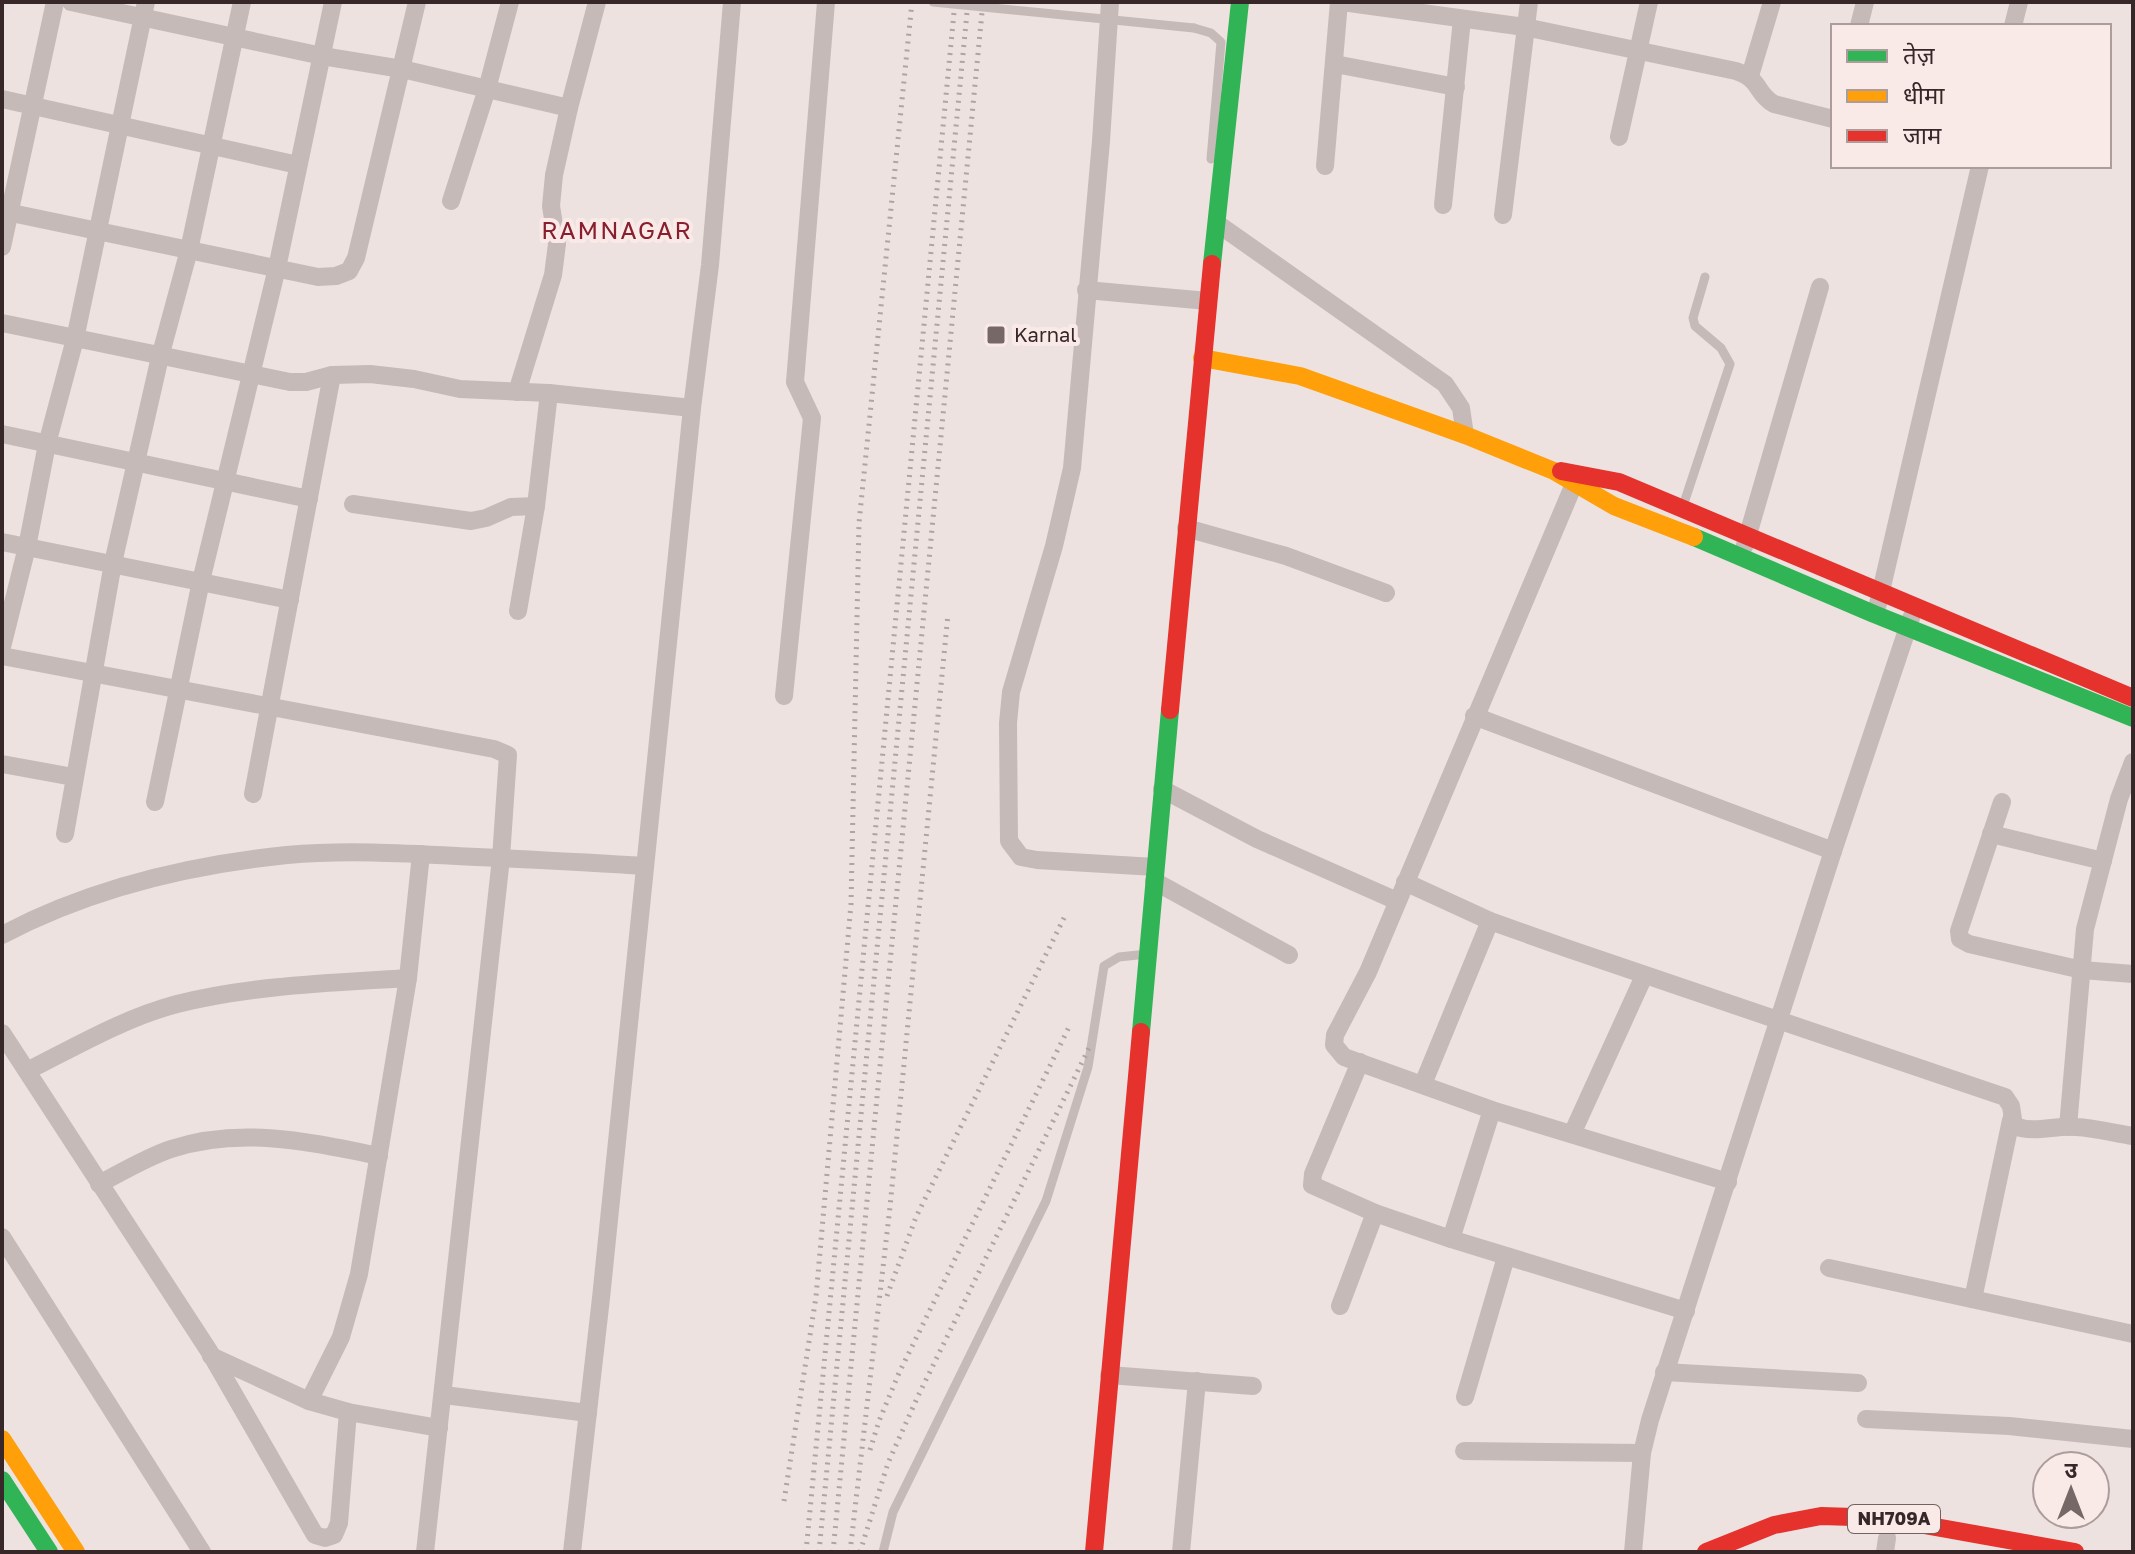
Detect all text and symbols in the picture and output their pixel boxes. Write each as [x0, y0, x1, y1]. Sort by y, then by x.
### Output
legend [1831, 24, 2111, 168]
text: तेज़ [1903, 40, 1936, 69]
text: धीमा [1903, 80, 1945, 109]
text: जाम [1903, 120, 1942, 149]
district label: RAMNAGAR [541, 215, 693, 244]
place label: Karnal [1014, 322, 1077, 346]
marker: Karnal [985, 324, 1007, 346]
north arrow [2031, 1450, 2111, 1530]
text: उ [2065, 1456, 2079, 1483]
road number: NH709A [1848, 1505, 1940, 1533]

